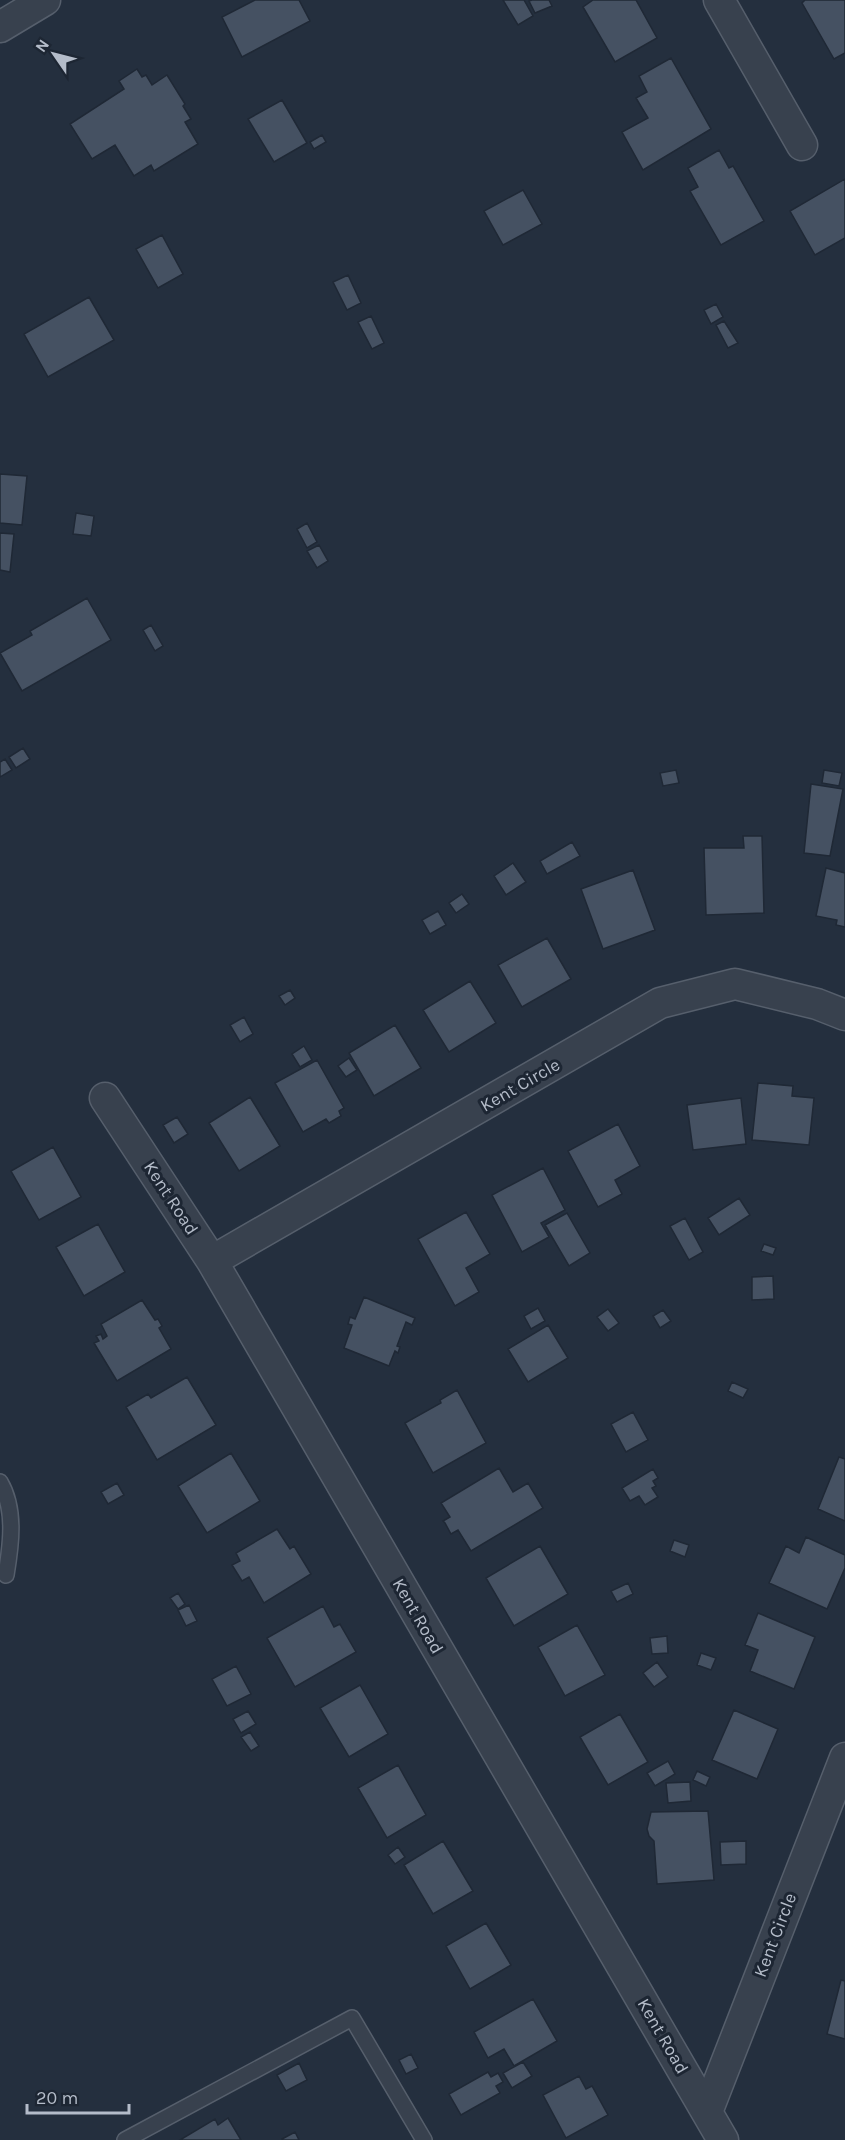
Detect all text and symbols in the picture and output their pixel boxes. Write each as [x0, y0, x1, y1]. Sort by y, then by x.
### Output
north arrow [24, 24, 84, 84]
text: N [31, 36, 53, 56]
street label: Kent Circle [476, 1053, 564, 1117]
street label: Kent Road [139, 1157, 203, 1239]
street label: Kent Road [388, 1574, 448, 1658]
street label: Kent Circle [749, 1890, 801, 1980]
street label: Kent Road [633, 1994, 693, 2078]
scale bar [27, 2077, 129, 2115]
text: 20 m [36, 2087, 78, 2109]

